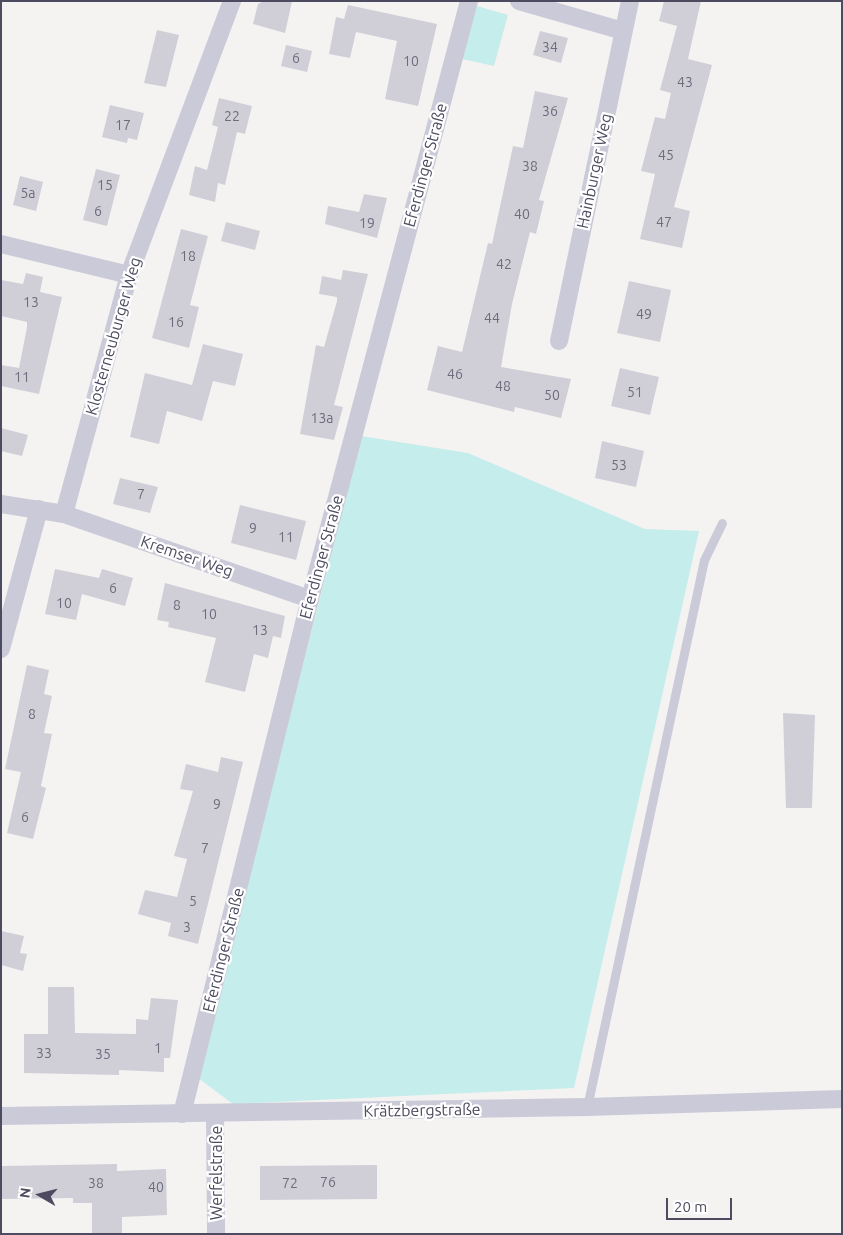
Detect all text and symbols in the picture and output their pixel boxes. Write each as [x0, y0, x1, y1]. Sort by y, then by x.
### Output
house number: 34 [542, 39, 558, 55]
house number: 6 [292, 50, 300, 66]
house number: 10 [403, 53, 419, 69]
house number: 43 [677, 74, 693, 90]
street label: Eferdinger Straße [399, 101, 451, 229]
house number: 36 [542, 103, 558, 119]
house number: 22 [224, 108, 240, 124]
street label: Hainburger Weg [572, 112, 616, 230]
house number: 17 [115, 117, 131, 133]
house number: 45 [658, 147, 674, 163]
house number: 38 [522, 158, 538, 174]
house number: 15 [97, 177, 113, 193]
house number: 5a [20, 185, 36, 201]
house number: 6 [94, 203, 102, 219]
house number: 40 [514, 206, 530, 222]
house number: 47 [656, 214, 672, 230]
house number: 19 [359, 215, 375, 231]
house number: 18 [180, 248, 196, 264]
street label: Klosterneuburger Weg [81, 255, 145, 417]
house number: 42 [496, 256, 512, 272]
house number: 13 [23, 294, 39, 310]
house number: 49 [636, 306, 652, 322]
house number: 44 [484, 310, 500, 326]
house number: 16 [168, 314, 184, 330]
house number: 46 [447, 366, 463, 382]
house number: 11 [14, 369, 30, 385]
house number: 48 [495, 378, 511, 394]
house number: 51 [627, 384, 643, 400]
house number: 50 [544, 387, 560, 403]
house number: 13a [311, 410, 333, 426]
house number: 53 [611, 457, 627, 473]
house number: 7 [137, 486, 145, 502]
street label: Eferdinger Straße [295, 493, 347, 621]
house number: 9 [249, 520, 257, 536]
house number: 11 [278, 529, 294, 545]
street label: Kremser Weg [138, 531, 236, 581]
house number: 6 [109, 580, 117, 596]
house number: 10 [56, 595, 72, 611]
house number: 8 [173, 597, 181, 613]
house number: 10 [201, 606, 217, 622]
house number: 13 [252, 622, 268, 638]
house number: 8 [28, 706, 36, 722]
house number: 9 [213, 796, 221, 812]
house number: 6 [21, 809, 29, 825]
house number: 7 [201, 840, 209, 856]
street label: Eferdinger Straße [198, 886, 248, 1014]
house number: 5 [189, 893, 197, 909]
house number: 3 [183, 919, 191, 935]
house number: 1 [154, 1040, 162, 1056]
house number: 33 [36, 1045, 52, 1061]
house number: 35 [95, 1046, 111, 1062]
street label: Krätzbergstraße [363, 1099, 481, 1121]
street label: Werfelstraße [206, 1126, 226, 1220]
north arrow [15, 1170, 65, 1220]
house number: 76 [320, 1174, 336, 1190]
house number: 38 [88, 1175, 104, 1191]
house number: 72 [282, 1175, 298, 1191]
house number: 40 [148, 1179, 164, 1195]
text: N [16, 1187, 34, 1199]
scale bar [668, 1188, 734, 1220]
text: 20 m [674, 1198, 707, 1215]

